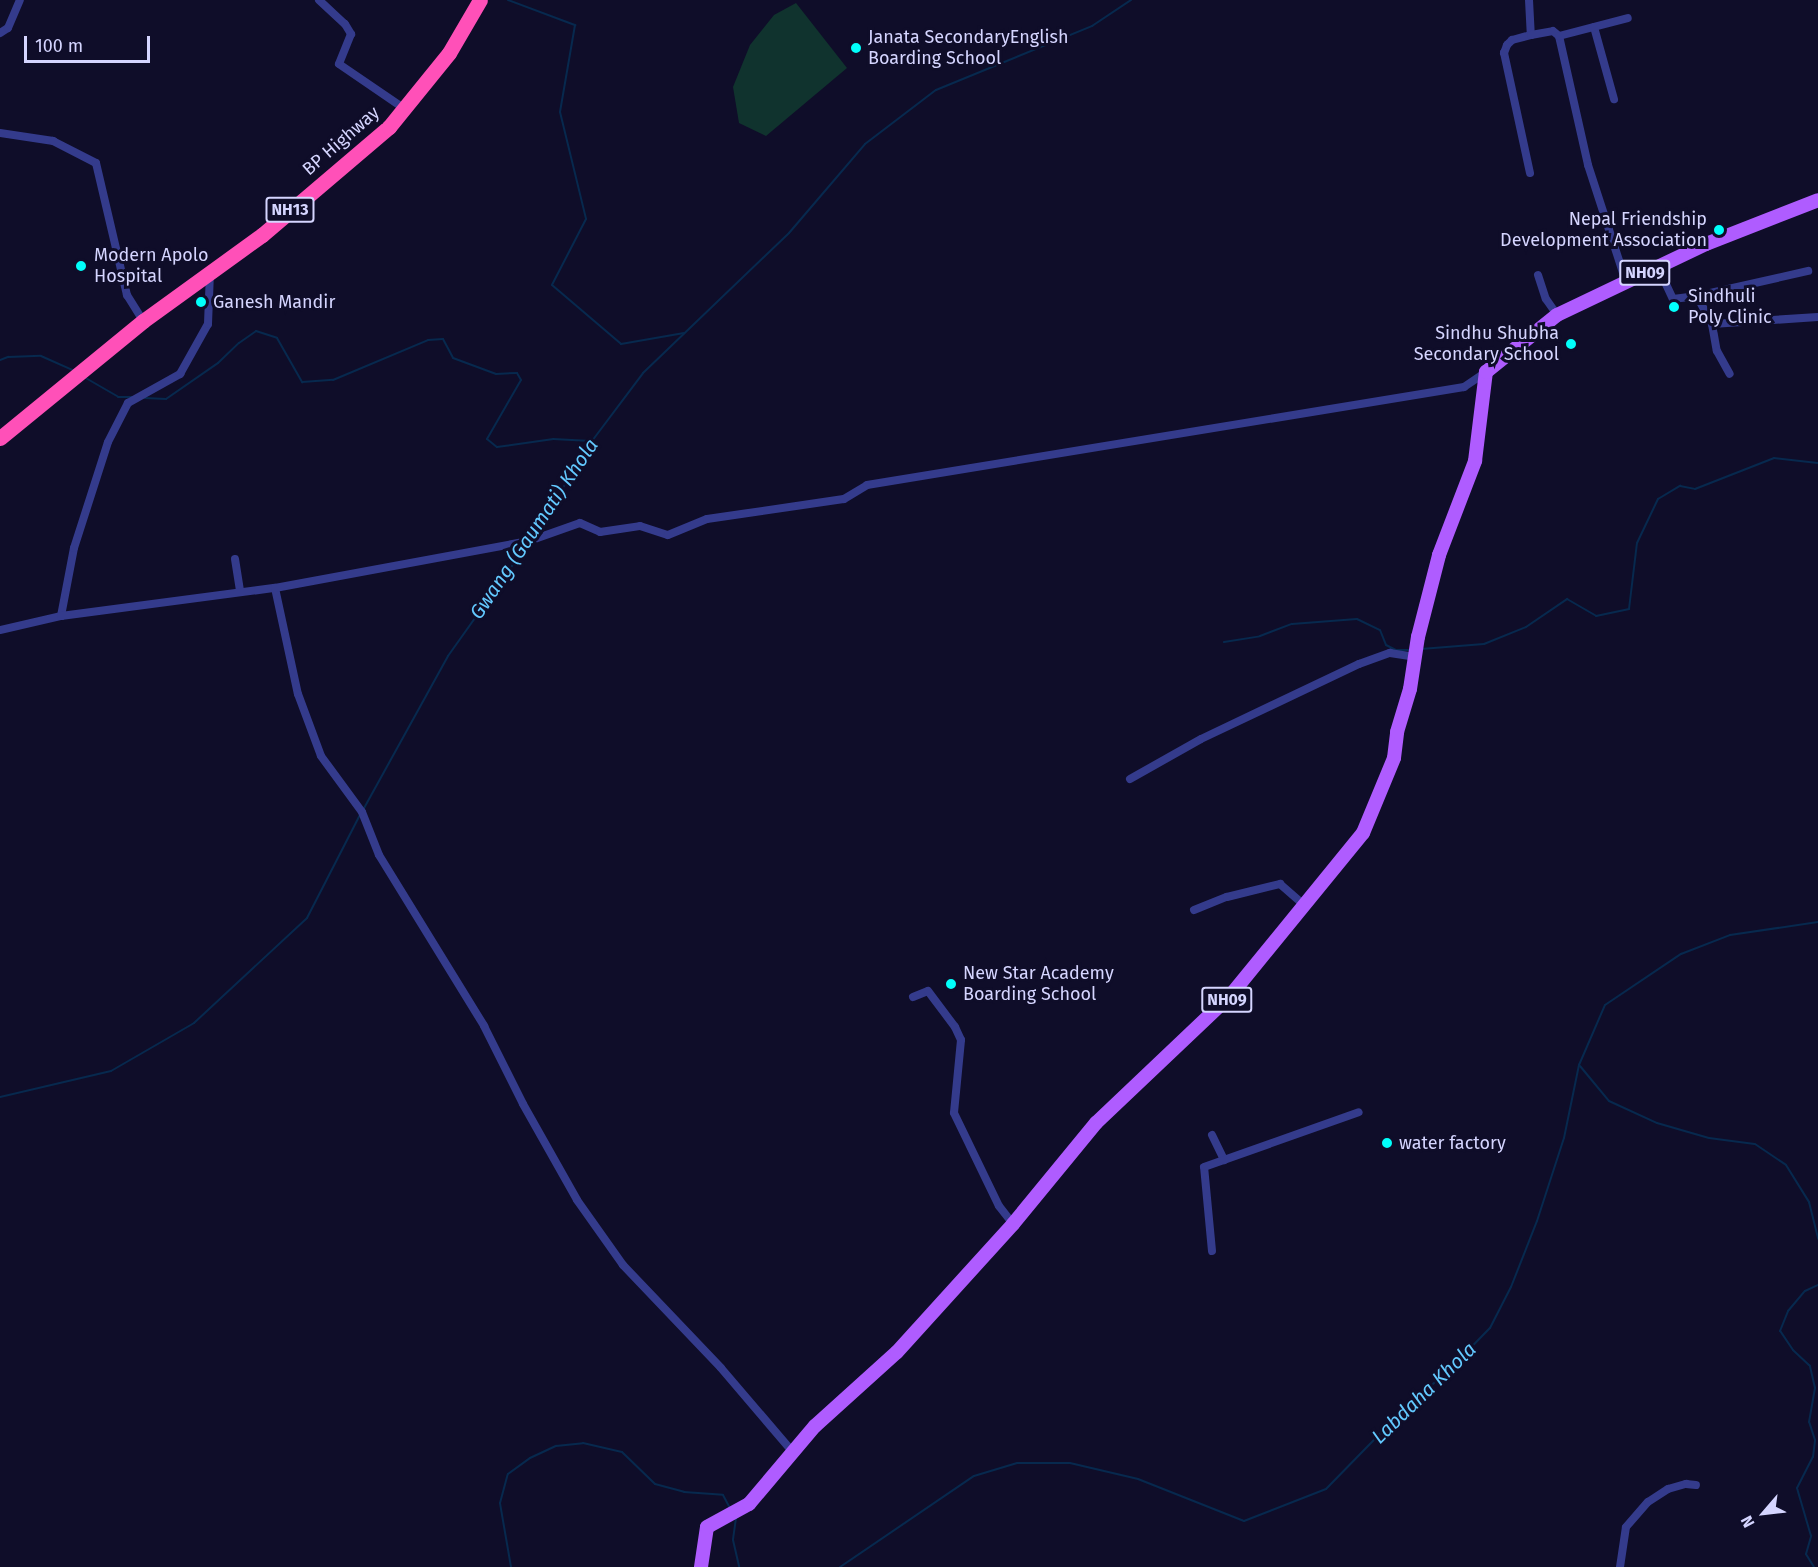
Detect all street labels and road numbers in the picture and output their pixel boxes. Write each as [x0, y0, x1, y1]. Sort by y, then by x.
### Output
street label: BP Highway [298, 102, 384, 180]
road number: NH13 [264, 197, 316, 223]
road number: NH09 [1618, 260, 1672, 286]
road number: NH09 [1200, 987, 1254, 1013]

